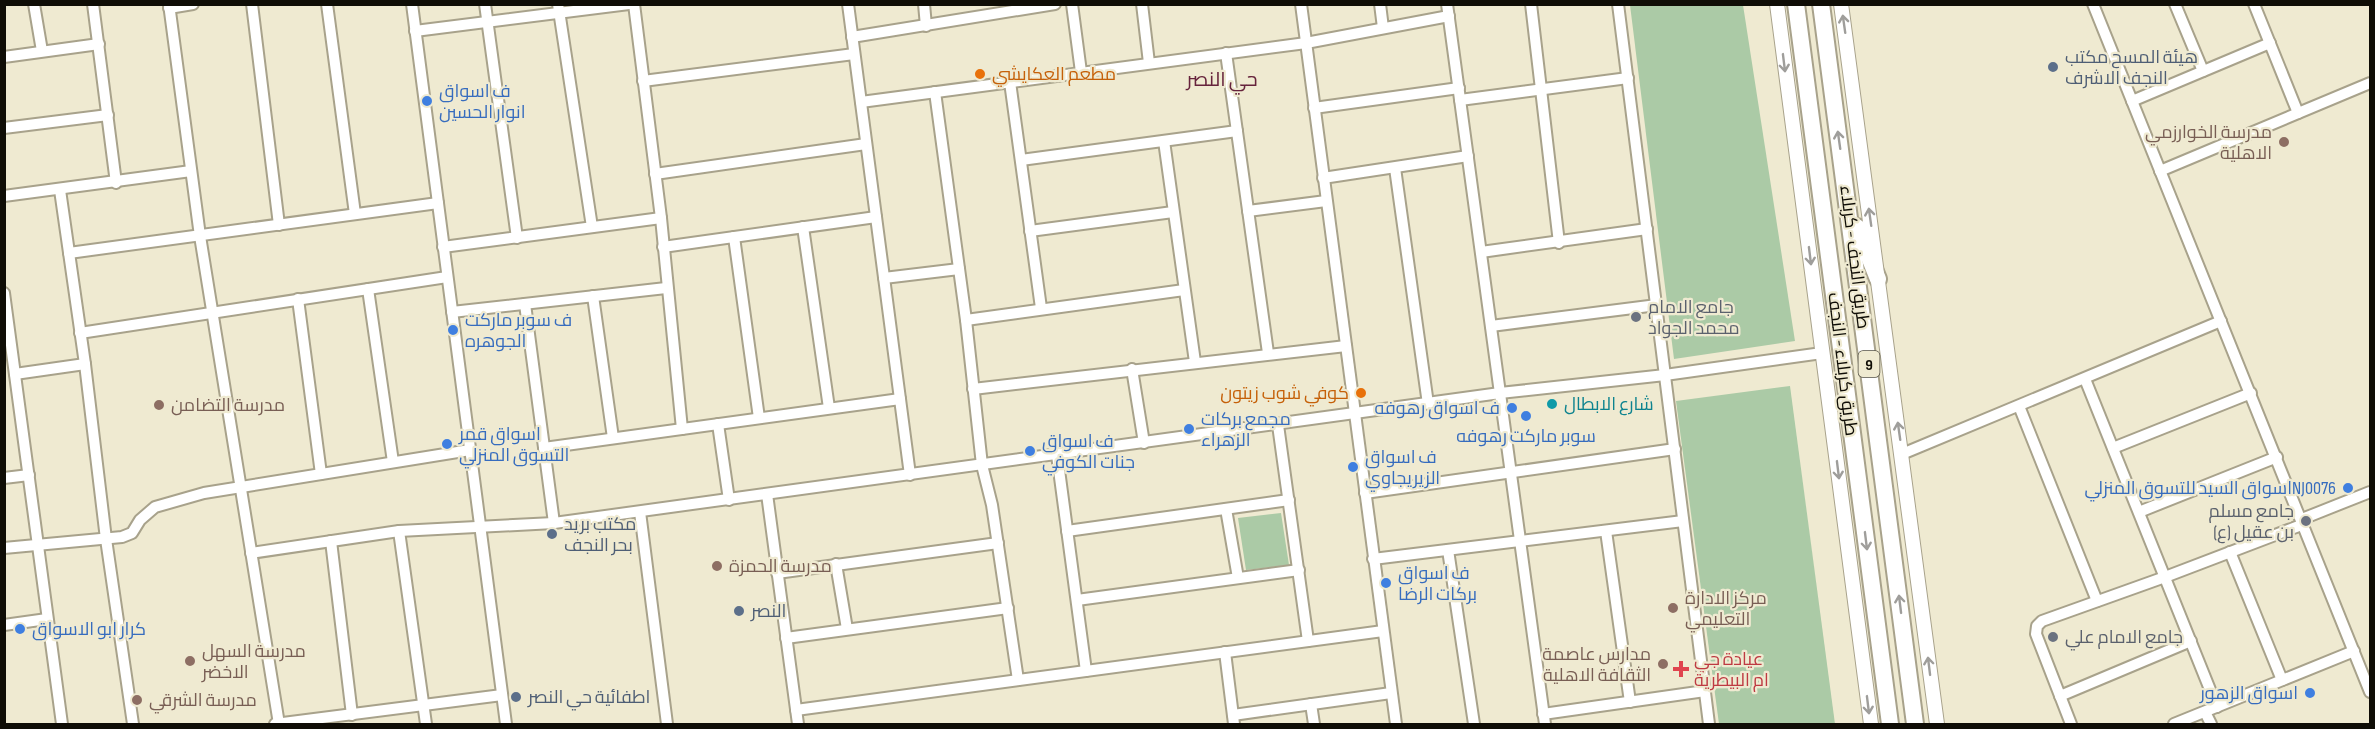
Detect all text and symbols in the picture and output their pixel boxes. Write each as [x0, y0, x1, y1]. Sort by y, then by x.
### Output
one-way arrow [1838, 15, 1849, 35]
place label: هيئة المسح مكتب النجف الاشرف [2065, 47, 2198, 89]
one-way arrow [1779, 52, 1790, 72]
marker: هيئة المسح مكتب النجف الاشرف [2046, 60, 2060, 74]
place label: مطعم العكايشي [992, 64, 1116, 87]
marker: مطعم العكايشي [973, 67, 987, 81]
district label: حي النصر [1185, 68, 1258, 95]
place label: ف اسواق انوار الحسين [439, 81, 526, 123]
marker: ف اسواق انوار الحسين [420, 94, 434, 108]
place label: مدرسة الخوارزمي الاهلية [2145, 122, 2272, 164]
one-way arrow [1834, 131, 1845, 150]
marker: مدرسة الخوارزمي الاهلية [2277, 135, 2291, 149]
street label: طريق النجف - کربلاء [1834, 184, 1874, 330]
one-way arrow [1864, 208, 1875, 228]
one-way arrow [1804, 245, 1815, 265]
street label: طريق کربلاء - النجف [1822, 291, 1862, 437]
place label: جامع الامام محمد الجواد [1648, 297, 1740, 339]
place label: ف سوبر ماركت الجوهره [465, 310, 572, 352]
marker: جامع الامام محمد الجواد [1629, 310, 1643, 324]
marker: ف سوبر ماركت الجوهره [446, 323, 460, 337]
road number: 9 [1858, 351, 1880, 377]
place label: كوفي شوب زيتون [1220, 383, 1349, 407]
marker: كوفي شوب زيتون [1354, 386, 1368, 400]
place label: شارع الابطال [1564, 394, 1654, 416]
place label: مدرسة التضامن [171, 395, 285, 416]
marker: شارع الابطال [1545, 397, 1559, 411]
marker: مدرسة التضامن [152, 398, 166, 412]
place label: ف اسواق رهوفه [1374, 398, 1500, 420]
marker: ف اسواق رهوفه [1505, 401, 1519, 415]
place label: مجمع بركات الزهراء [1201, 409, 1291, 451]
marker: سوبر ماركت رهوفه [1519, 409, 1533, 423]
marker: مجمع بركات الزهراء [1182, 422, 1196, 436]
one-way arrow [1893, 422, 1904, 442]
place label: اسواق قمر التسوق المنزلي [458, 424, 569, 469]
place label: سوبر ماركت رهوفه [1456, 426, 1596, 447]
place label: ف اسواق جنات الكوفي [1042, 431, 1135, 476]
marker: اسواق قمر التسوق المنزلي [440, 437, 454, 451]
marker: ف اسواق جنات الكوفي [1023, 444, 1037, 458]
place label: ف اسواق الزيريجاوي [1365, 447, 1440, 492]
marker: ف اسواق الزيريجاوي [1346, 460, 1360, 474]
one-way arrow [1832, 460, 1843, 479]
place label: اسواق السيد للتسوق المنزليNJ0076 [2085, 478, 2336, 502]
marker: اسواق السيد للتسوق المنزليNJ0076 [2341, 481, 2355, 495]
place label: جامع مسلم بن عقيل (ع) [2209, 501, 2294, 544]
place label: مكتب بريد بحر النجف [564, 514, 636, 556]
marker: جامع مسلم بن عقيل (ع) [2299, 514, 2313, 528]
marker: مكتب بريد بحر النجف [545, 527, 559, 541]
one-way arrow [1861, 531, 1872, 551]
place label: مدرسة الحمزة [729, 556, 832, 577]
marker: مدرسة الحمزة [710, 559, 724, 573]
place label: ف اسواق بركات الرضا [1398, 563, 1477, 605]
marker: ف اسواق بركات الرضا [1379, 576, 1393, 590]
place label: مركز الادارة التعليمي [1685, 588, 1767, 633]
one-way arrow [1894, 595, 1905, 614]
place label: النصر [750, 601, 786, 622]
marker: مركز الادارة التعليمي [1666, 601, 1680, 615]
marker: النصر [732, 604, 746, 618]
place label: كرار ابو الاسواق [32, 619, 146, 641]
marker: كرار ابو الاسواق [13, 622, 27, 636]
place label: جامع الامام علي [2065, 627, 2183, 651]
marker: جامع الامام علي [2046, 630, 2060, 644]
place label: مدرسة السهل الاخضر [201, 641, 306, 683]
place label: مدارس عاصمة الثقافة الاهلية [1542, 644, 1651, 686]
place label: عيادة جي ام البيطرية [1694, 649, 1769, 692]
marker: مدرسة السهل الاخضر [183, 654, 197, 668]
marker: مدارس عاصمة الثقافة الاهلية [1656, 657, 1670, 671]
one-way arrow [1924, 657, 1935, 677]
marker: عيادة جي ام البيطرية [1672, 660, 1690, 678]
place label: اسواق الزهور [2199, 683, 2298, 705]
marker: اسواق الزهور [2303, 686, 2317, 700]
place label: اطفائية حي النصر [527, 687, 650, 711]
place label: مدرسة الشرقي [149, 690, 257, 714]
marker: اطفائية حي النصر [509, 690, 523, 704]
marker: مدرسة الشرقي [130, 693, 144, 707]
one-way arrow [1863, 695, 1874, 714]

